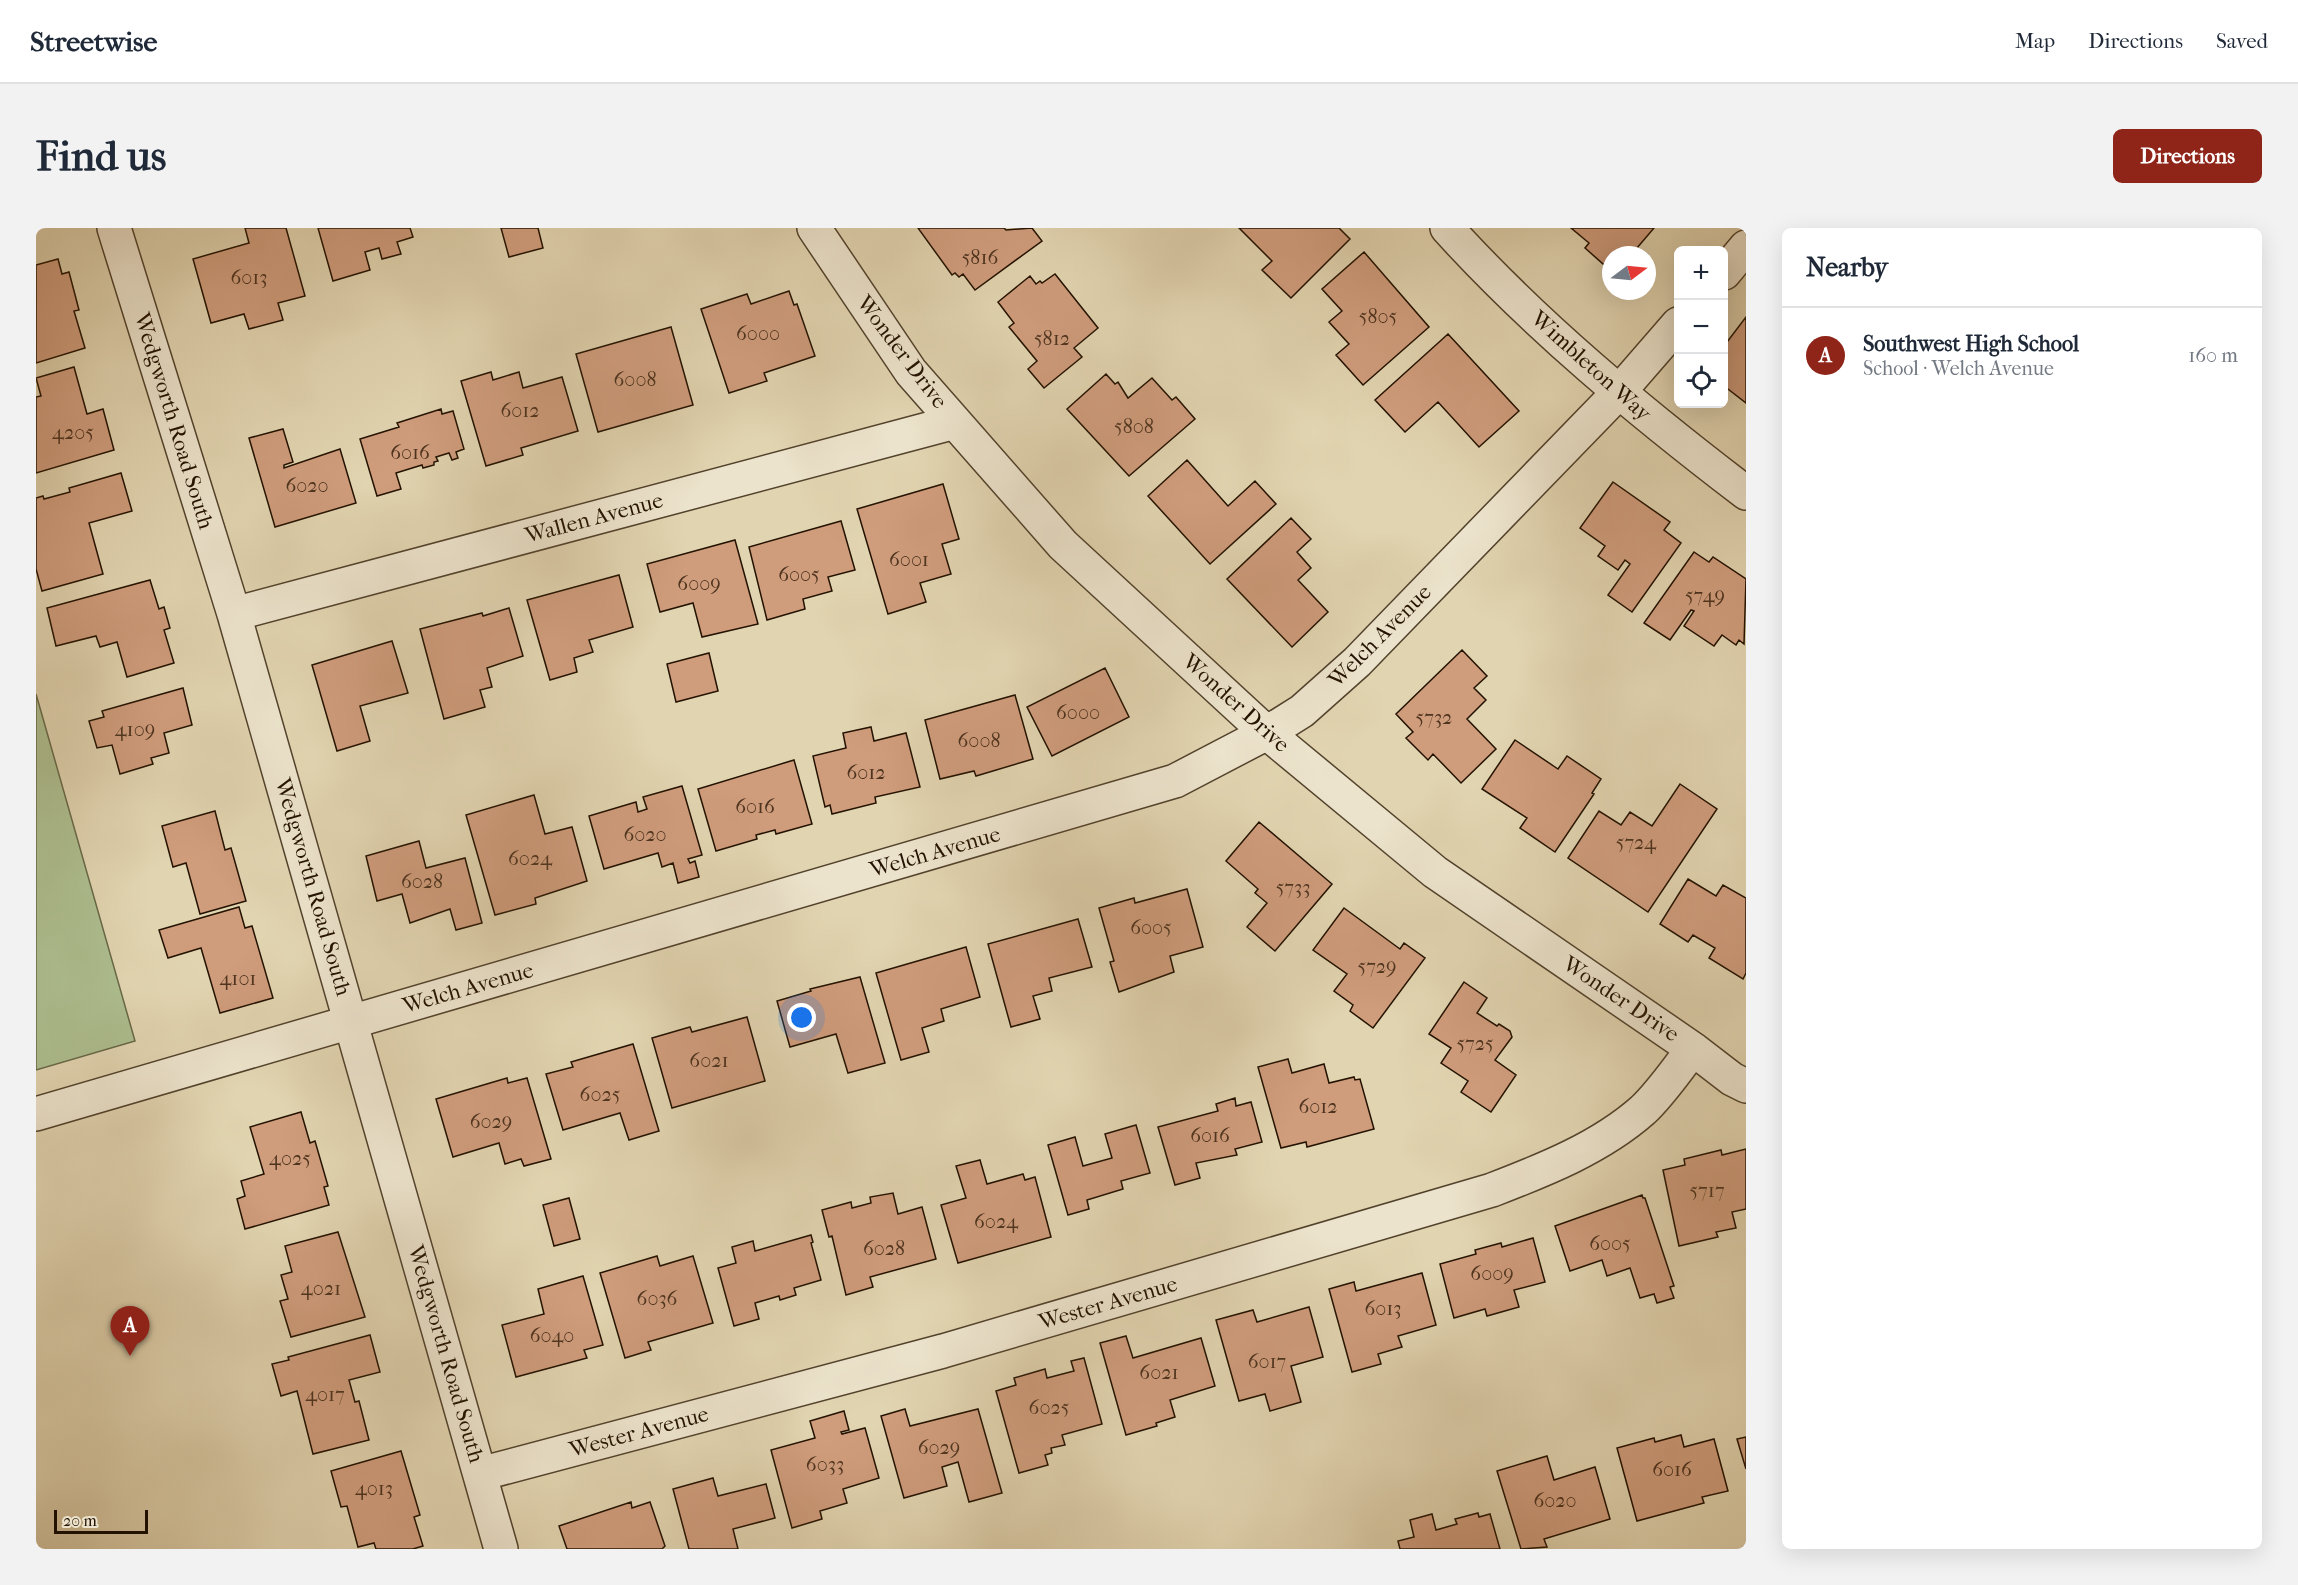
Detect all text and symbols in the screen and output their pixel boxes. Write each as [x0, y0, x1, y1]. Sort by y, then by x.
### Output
text: Streetwise [30, 25, 157, 58]
text: Map [2015, 29, 2055, 53]
text: Directions [2088, 29, 2183, 53]
text: Saved [2216, 29, 2268, 53]
button: Directions [2113, 129, 2262, 183]
text: Find us [36, 132, 166, 181]
house number: 5816 [962, 246, 998, 269]
north arrow [1602, 246, 1656, 300]
map controls [1674, 246, 1728, 408]
button: + [1674, 246, 1728, 300]
text: Nearby [1806, 252, 1888, 283]
house number: 6013 [230, 266, 268, 289]
street label: Wonder Drive [851, 290, 953, 414]
button: − [1674, 300, 1728, 354]
house number: 5805 [1359, 305, 1397, 328]
street label: Wimbleton Way [1525, 305, 1657, 427]
street label: Wedgworth Road South [128, 309, 220, 533]
house number: 6000 [736, 322, 780, 345]
house number: 5812 [1034, 327, 1070, 350]
text: Southwest High School [1863, 331, 2079, 357]
text: A [1819, 344, 1832, 367]
text: 160 m [2188, 344, 2238, 367]
button: locate [1674, 354, 1728, 408]
text: School · Welch Avenue [1863, 357, 2054, 380]
house number: 6008 [614, 368, 656, 391]
house number: 6012 [500, 399, 540, 422]
house number: 5808 [1114, 415, 1154, 438]
house number: 4205 [52, 421, 94, 444]
house number: 6016 [390, 441, 430, 464]
house number: 6020 [285, 474, 329, 497]
street label: Wallen Avenue [521, 487, 666, 549]
house number: 6001 [889, 548, 929, 571]
house number: 6005 [778, 563, 820, 586]
house number: 6009 [677, 572, 721, 595]
street label: Welch Avenue [1323, 579, 1437, 693]
house number: 5749 [1685, 584, 1725, 607]
street label: Wonder Drive [1177, 648, 1295, 758]
house number: 6000 [1056, 701, 1100, 724]
house number: 5732 [1416, 706, 1452, 729]
house number: 4109 [115, 718, 155, 741]
house number: 6008 [958, 729, 1000, 752]
house number: 6012 [846, 761, 886, 784]
street label: Wedgworth Road South [269, 774, 357, 999]
house number: 6016 [735, 795, 775, 818]
street label: Welch Avenue [866, 821, 1003, 883]
house number: 6020 [623, 823, 667, 846]
house number: 5724 [1616, 831, 1657, 854]
house number: 6024 [508, 847, 553, 870]
house number: 6028 [401, 870, 443, 893]
house number: 5733 [1276, 876, 1310, 899]
house number: 6005 [1130, 916, 1172, 939]
street label: Wonder Drive [1557, 950, 1684, 1047]
house number: 5729 [1358, 955, 1397, 978]
street label: Welch Avenue [399, 957, 536, 1019]
house number: 4101 [220, 967, 256, 990]
your location [787, 1003, 816, 1032]
house number: 5725 [1456, 1032, 1494, 1055]
house number: 6021 [689, 1049, 729, 1072]
house number: 6025 [580, 1083, 620, 1106]
house number: 6012 [1298, 1095, 1338, 1118]
house number: 6029 [470, 1110, 512, 1133]
house number: 6016 [1190, 1124, 1230, 1147]
house number: 4025 [269, 1147, 311, 1170]
house number: 5717 [1689, 1179, 1725, 1202]
house number: 6024 [974, 1210, 1019, 1233]
house number: 6005 [1589, 1232, 1631, 1255]
house number: 6028 [863, 1237, 905, 1260]
street label: Wedgworth Road South [402, 1241, 490, 1466]
house number: 6009 [1470, 1262, 1514, 1285]
street label: Wester Avenue [1035, 1271, 1180, 1335]
house number: 4021 [301, 1277, 341, 1300]
house number: 6036 [637, 1287, 678, 1310]
house number: 6013 [1364, 1297, 1402, 1320]
pin: A [110, 1306, 149, 1356]
house number: 6040 [530, 1324, 574, 1347]
house number: 6017 [1248, 1350, 1287, 1373]
house number: 6021 [1139, 1361, 1179, 1384]
house number: 4017 [305, 1383, 345, 1406]
house number: 6025 [1029, 1396, 1069, 1419]
street label: Wester Avenue [566, 1401, 712, 1463]
house number: 6029 [918, 1436, 960, 1459]
house number: 6033 [806, 1453, 844, 1476]
house number: 6016 [1652, 1458, 1692, 1481]
house number: 4013 [355, 1477, 393, 1500]
house number: 6020 [1533, 1489, 1577, 1512]
scale bar [54, 1507, 148, 1534]
text: 20 m [63, 1511, 97, 1530]

